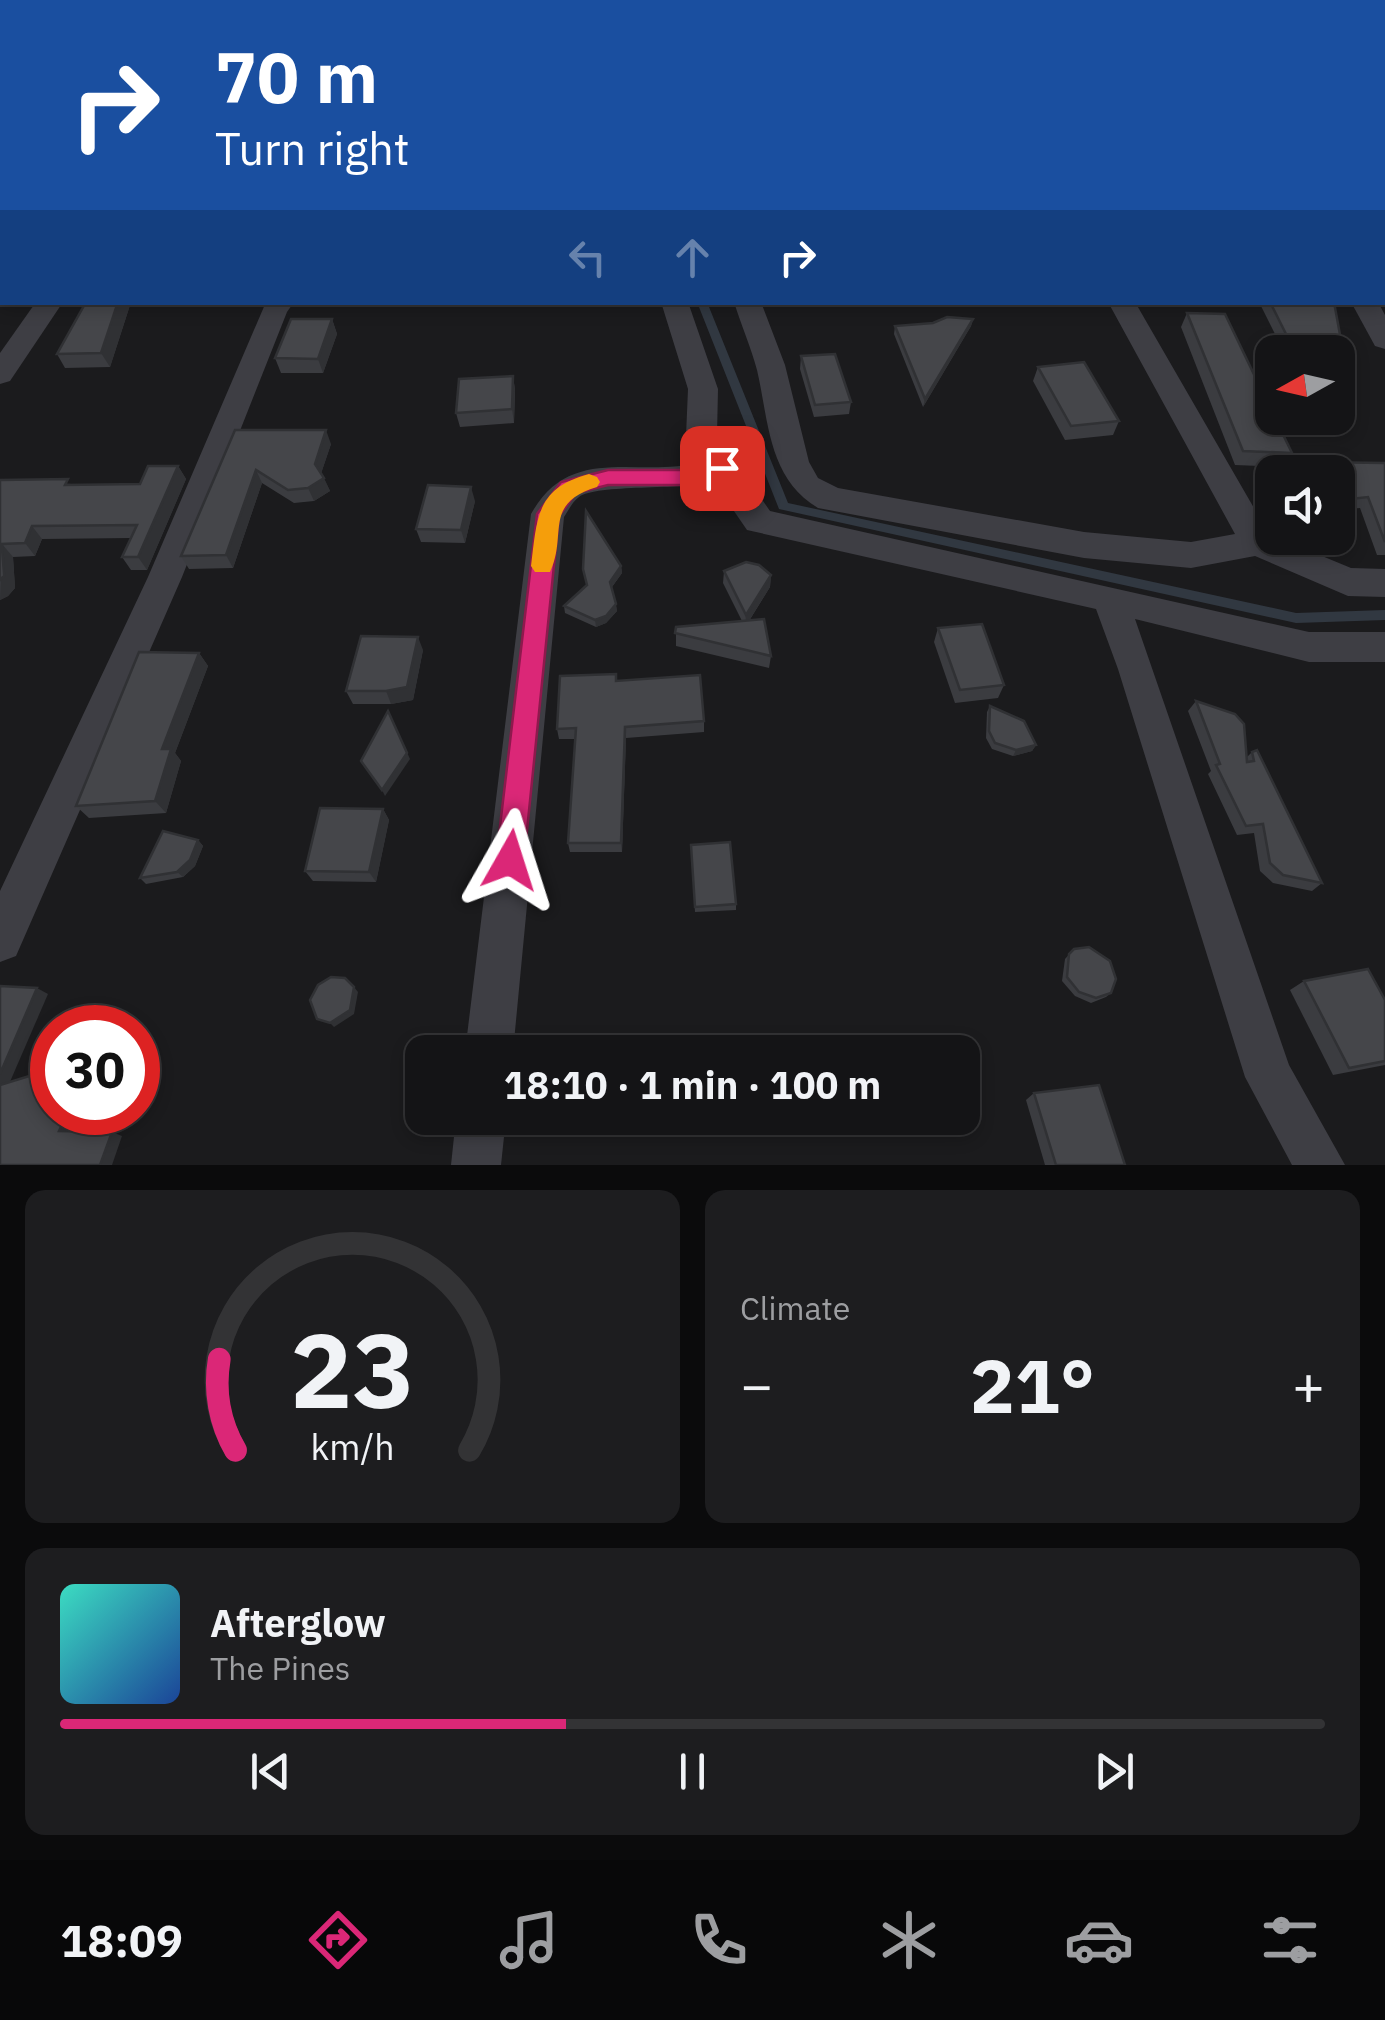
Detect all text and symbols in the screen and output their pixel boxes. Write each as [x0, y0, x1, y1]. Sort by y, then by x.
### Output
text: 70 m [215, 31, 378, 122]
icon: right [50, 40, 180, 170]
text: Turn right [215, 119, 410, 177]
icon: left [560, 230, 615, 285]
icon: ahead [665, 230, 720, 285]
icon: right [770, 230, 825, 285]
north arrow [1255, 335, 1355, 435]
map controls [1255, 335, 1355, 555]
pin [680, 426, 765, 511]
icon: arrive [695, 441, 750, 496]
button: sound [1255, 455, 1355, 555]
position arrow [458, 808, 562, 912]
speed limit sign: 30 [30, 1005, 160, 1135]
text: 18:10 · 1 min · 100 m [504, 1060, 881, 1109]
text: Climate [740, 1287, 850, 1329]
text: 23 [290, 1301, 415, 1437]
text: 21° [970, 1336, 1095, 1434]
text: − [740, 1349, 773, 1420]
text: + [1292, 1349, 1325, 1420]
text: km/h [310, 1423, 395, 1470]
text: Afterglow [210, 1598, 386, 1647]
text: The Pines [210, 1647, 350, 1689]
icon: previous [243, 1744, 298, 1799]
icon: pause [665, 1744, 720, 1799]
icon: next [1087, 1744, 1142, 1799]
icon: directions [303, 1905, 373, 1975]
icon: music [494, 1905, 564, 1975]
icon: phone [684, 1905, 754, 1975]
icon: climate [874, 1905, 944, 1975]
icon: car [1064, 1905, 1134, 1975]
icon: filters [1255, 1905, 1325, 1975]
text: 18:09 [60, 1911, 183, 1969]

